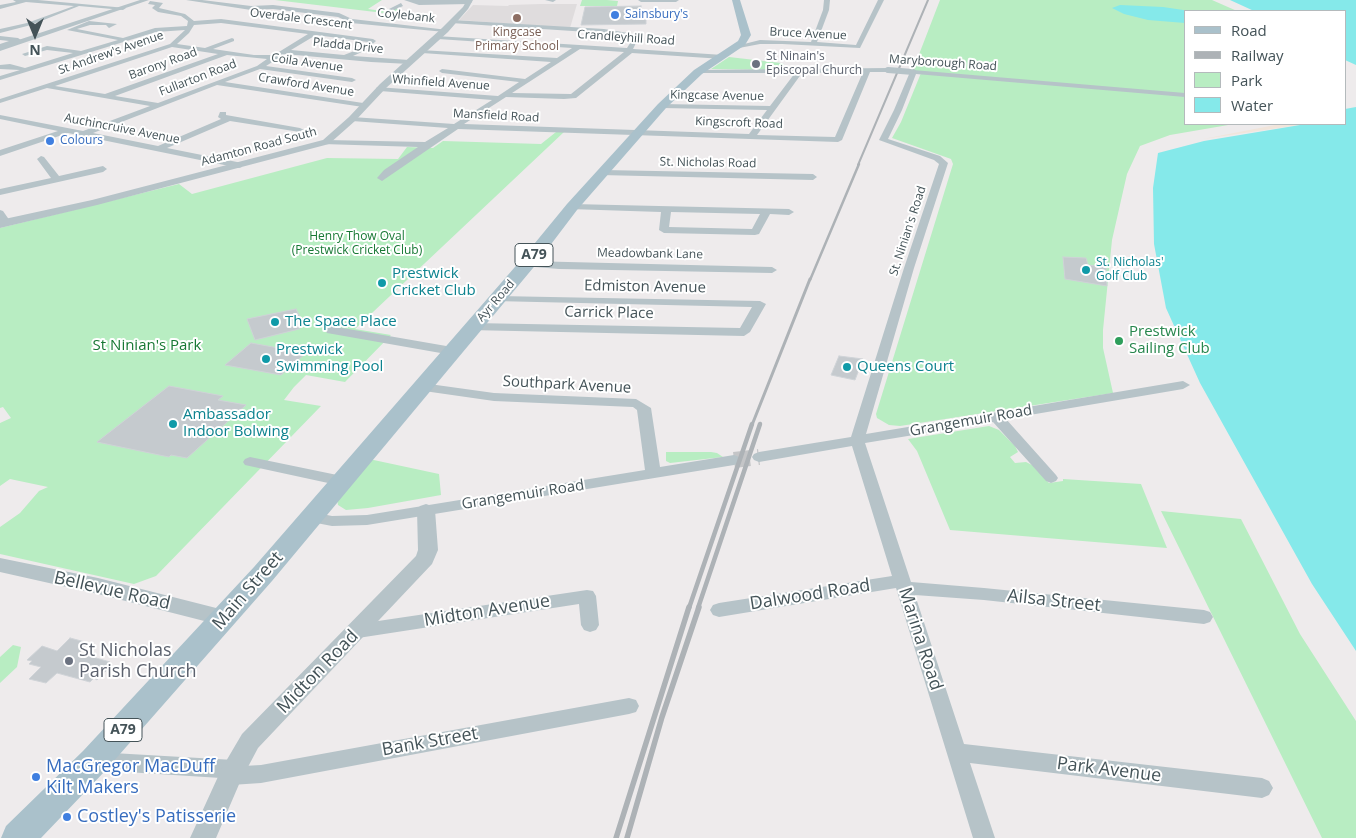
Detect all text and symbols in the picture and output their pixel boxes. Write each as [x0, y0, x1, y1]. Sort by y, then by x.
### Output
street label: Overdale Crescent [249, 6, 353, 32]
street label: Coylebank [376, 6, 436, 26]
place label: Sainsbury's [625, 8, 688, 22]
marker: Sainsbury's [609, 9, 621, 21]
north arrow [10, 10, 60, 60]
legend [1184, 10, 1346, 125]
marker: Kingcase Primary School [511, 12, 523, 24]
text: Road [1231, 20, 1267, 40]
street label: Bruce Avenue [769, 25, 847, 43]
place label: Kingcase Primary School [475, 26, 559, 54]
street label: Crandleyhill Road [577, 27, 675, 49]
street label: St Andrew's Avenue [56, 28, 166, 78]
street label: Pladda Drive [312, 35, 384, 57]
text: N [29, 41, 41, 60]
street label: Barony Road [127, 45, 199, 83]
text: Railway [1231, 45, 1284, 65]
place label: St Ninain's Episcopal Church [766, 50, 862, 78]
street label: Coila Avenue [270, 51, 344, 75]
street label: Maryborough Road [889, 52, 997, 74]
street label: Fullarton Road [157, 57, 239, 99]
marker: St Ninain's Episcopal Church [750, 58, 762, 70]
street label: Crawford Avenue [257, 70, 355, 100]
text: Park [1231, 70, 1262, 90]
street label: Whinfield Avenue [392, 72, 490, 94]
street label: Kingcase Avenue [670, 88, 764, 104]
text: Water [1231, 95, 1273, 115]
street label: Mansfield Road [452, 107, 540, 125]
street label: Auchincruive Avenue [63, 111, 181, 147]
street label: Kingscroft Road [695, 114, 783, 132]
street label: Adamton Road South [200, 125, 318, 169]
place label: Colours [60, 134, 103, 148]
marker: Colours [44, 135, 56, 147]
street label: St. Nicholas Road [660, 155, 756, 171]
street label: St. Ninian's Road [887, 184, 929, 278]
park label: Henry Thow Oval (Prestwick Cricket Club) [292, 230, 422, 258]
road number: A79 [515, 244, 553, 266]
street label: Meadowbank Lane [597, 246, 703, 262]
place label: St. Nicholas' Golf Club [1096, 256, 1164, 284]
marker: St. Nicholas' Golf Club [1080, 264, 1092, 276]
place label: Prestwick Cricket Club [392, 265, 476, 300]
marker: Prestwick Cricket Club [376, 277, 388, 289]
street label: Ayr Road [474, 277, 518, 325]
street label: Edmiston Avenue [584, 277, 706, 297]
street label: Carrick Place [564, 303, 654, 323]
place label: The Space Place [285, 313, 397, 331]
marker: The Space Place [269, 316, 281, 328]
place label: Prestwick Sailing Club [1129, 323, 1210, 358]
marker: Prestwick Sailing Club [1113, 335, 1125, 347]
park label: St Ninian's Park [93, 337, 201, 355]
place label: Prestwick Swimming Pool [276, 341, 383, 376]
marker: Prestwick Swimming Pool [260, 353, 272, 365]
place label: Queens Court [857, 358, 954, 376]
marker: Queens Court [841, 361, 853, 373]
street label: Southpark Avenue [502, 373, 632, 397]
street label: Grangemuir Road [908, 401, 1034, 441]
place label: Ambassador Indoor Bolwing [183, 406, 289, 441]
marker: Ambassador Indoor Bolwing [167, 418, 179, 430]
street label: Grangemuir Road [460, 476, 586, 514]
street label: Main Street [208, 547, 288, 635]
street label: Bellevue Road [52, 567, 172, 615]
street label: Dalwood Road [748, 575, 872, 615]
street label: Marina Road [893, 585, 947, 693]
street label: Ailsa Street [1006, 585, 1102, 617]
street label: Midton Avenue [422, 590, 552, 632]
street label: Midton Road [273, 626, 363, 718]
place label: St Nicholas Parish Church [79, 640, 196, 682]
marker: St Nicholas Parish Church [63, 655, 75, 667]
road number: A79 [104, 718, 142, 742]
street label: Bank Street [380, 723, 480, 761]
street label: Park Avenue [1056, 753, 1162, 787]
place label: MacGregor MacDuff Kilt Makers [46, 756, 215, 799]
marker: MacGregor MacDuff Kilt Makers [30, 771, 42, 783]
place label: Costley's Patisserie [77, 806, 236, 828]
marker: Costley's Patisserie [61, 811, 73, 823]

